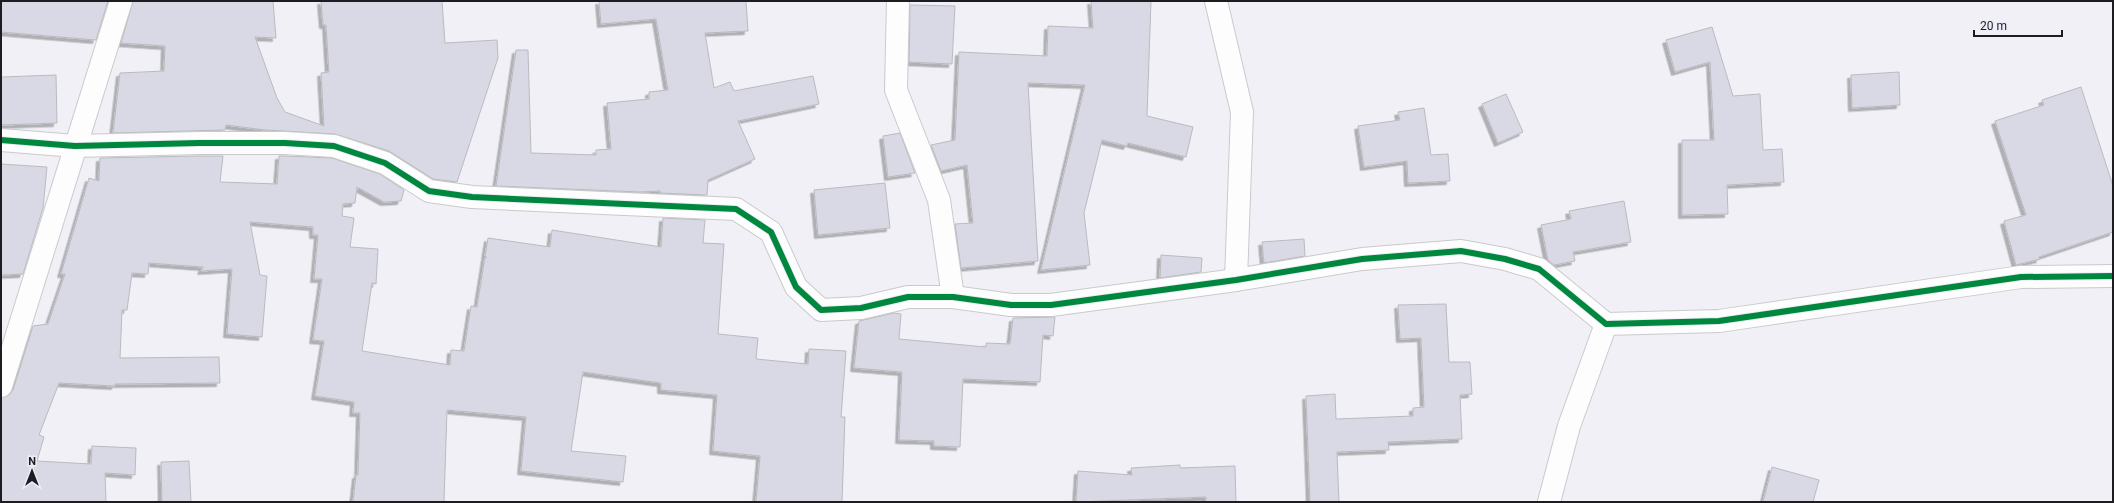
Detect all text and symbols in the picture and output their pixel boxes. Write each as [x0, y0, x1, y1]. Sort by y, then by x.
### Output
scale bar [1974, 12, 2062, 38]
text: 20 m [1980, 19, 2007, 33]
north arrow [12, 451, 52, 491]
text: N [28, 455, 36, 468]

